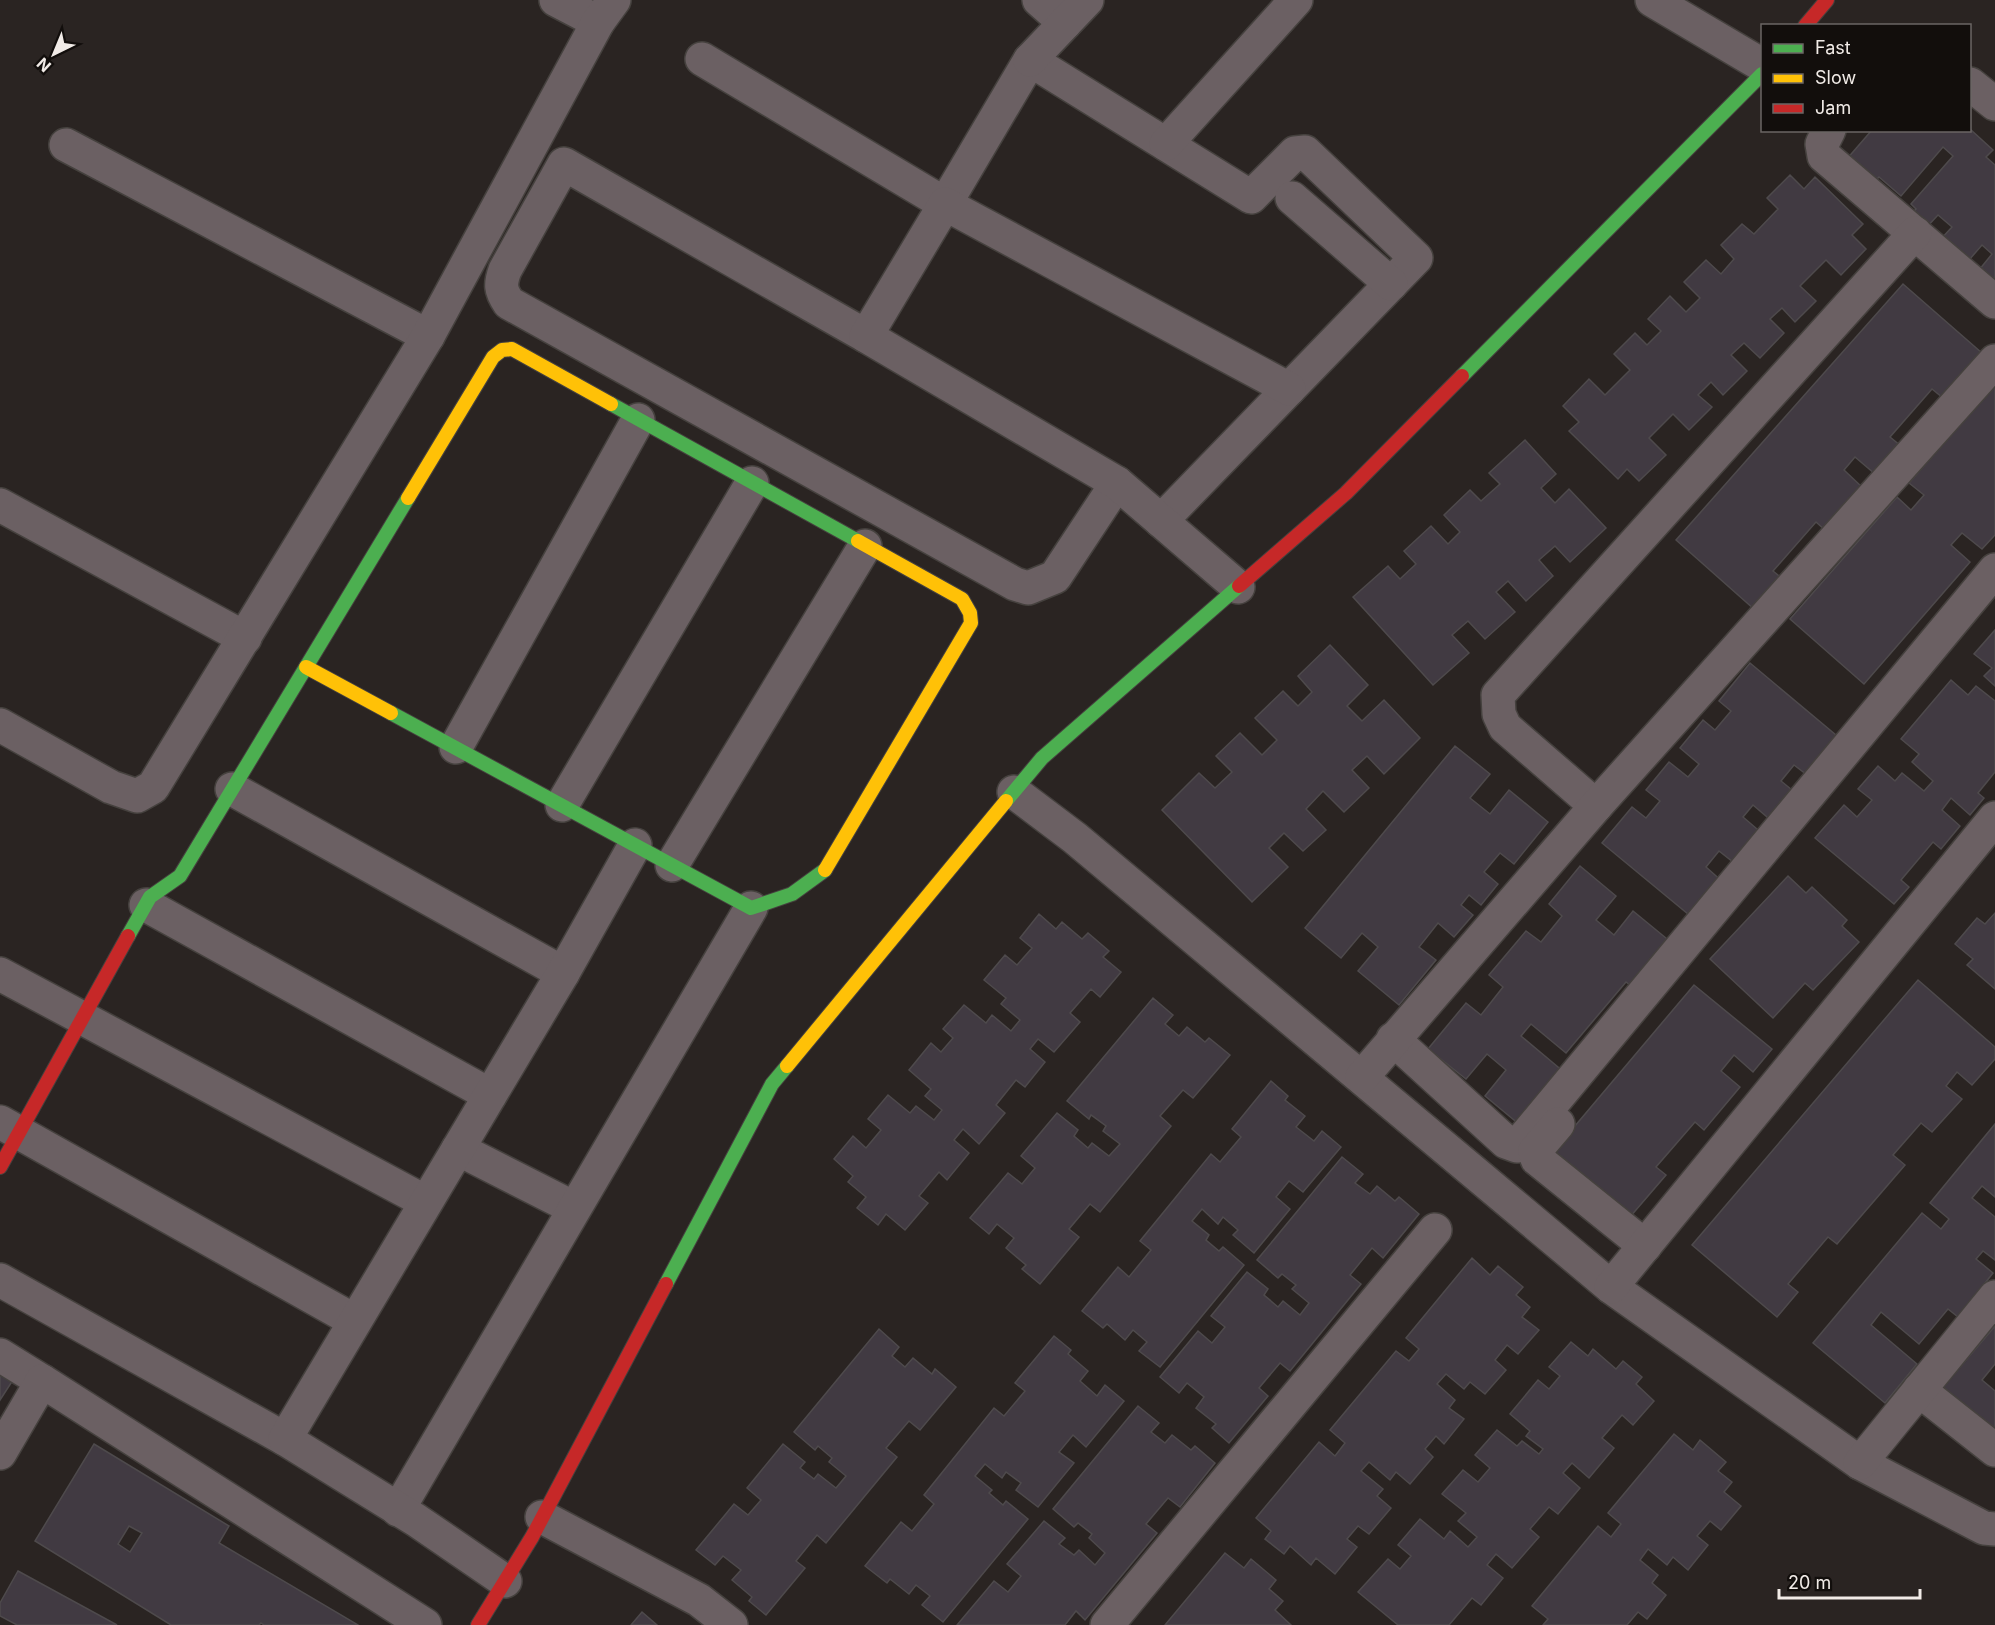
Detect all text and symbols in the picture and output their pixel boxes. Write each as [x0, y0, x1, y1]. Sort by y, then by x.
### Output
north arrow [24, 24, 84, 84]
legend [1761, 24, 1971, 132]
text: Fast [1815, 37, 1851, 58]
text: N [32, 53, 55, 76]
text: Slow [1815, 67, 1856, 88]
text: Jam [1815, 97, 1851, 118]
scale bar [1779, 1562, 1920, 1600]
text: 20 m [1788, 1572, 1831, 1593]

